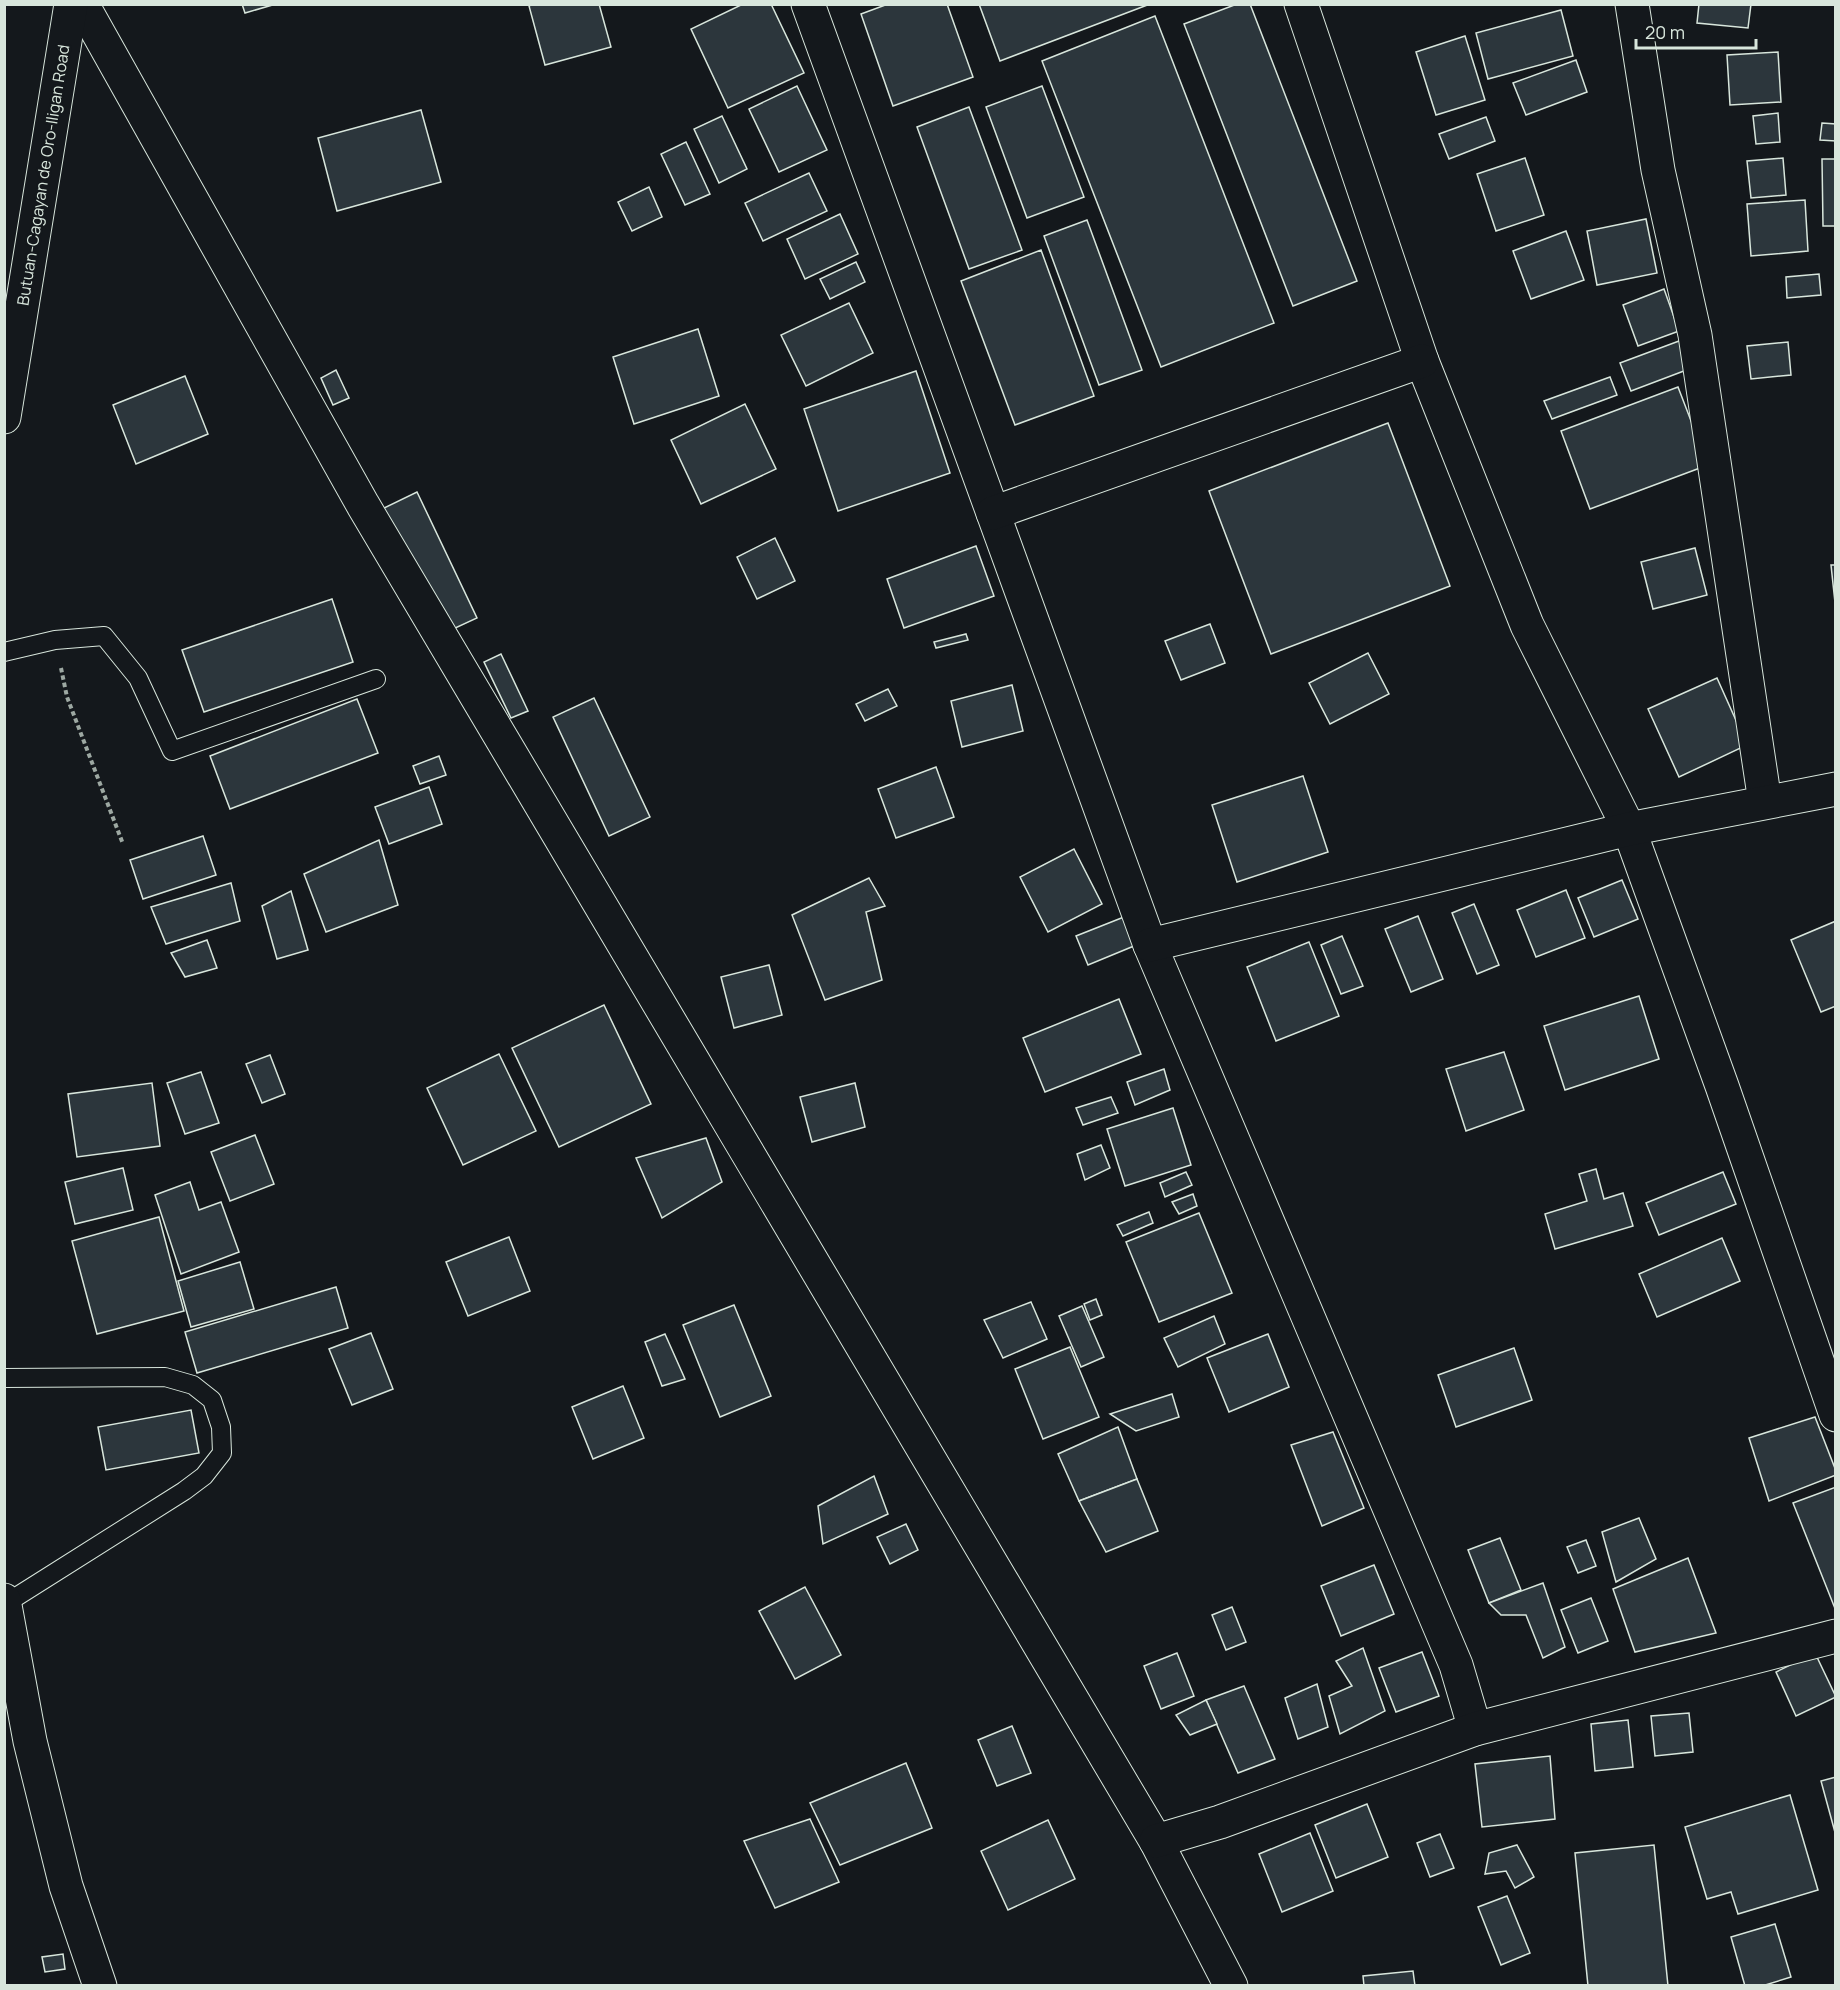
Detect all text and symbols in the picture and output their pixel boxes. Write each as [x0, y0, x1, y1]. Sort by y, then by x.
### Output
scale bar [1636, 12, 1756, 50]
text: 20 m [1645, 20, 1685, 44]
street label: Butuan-Cagayan de Oro-Iligan Road [11, 43, 75, 307]

